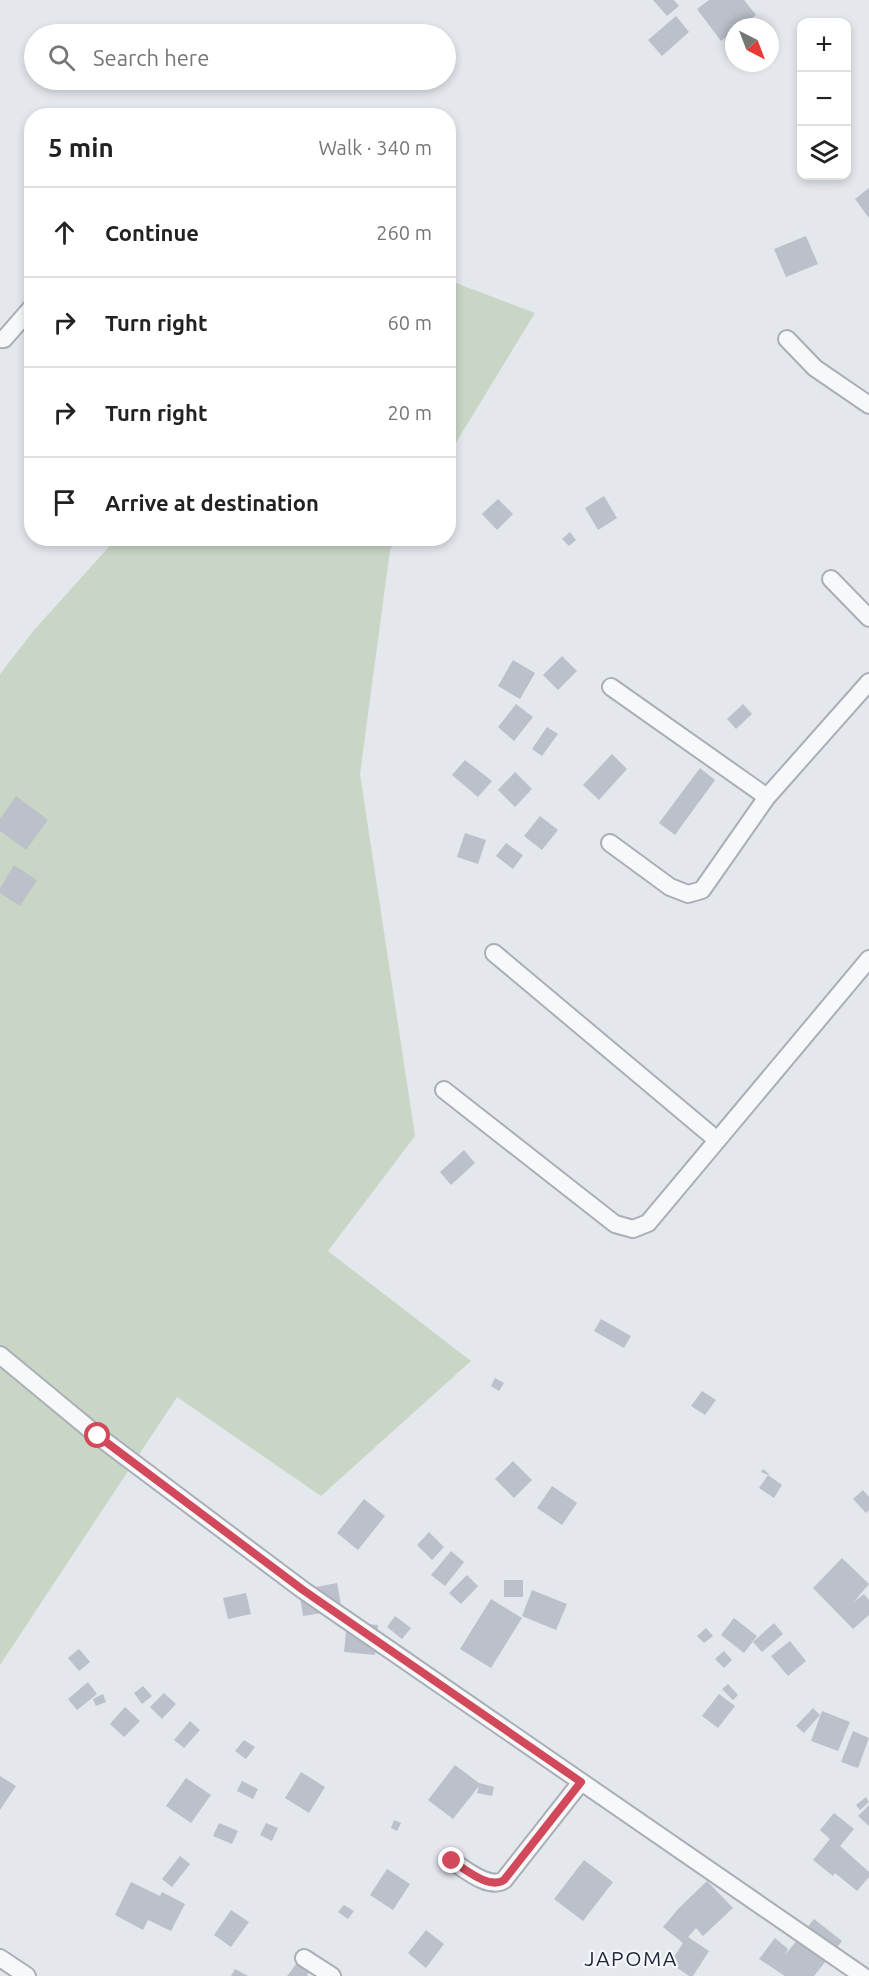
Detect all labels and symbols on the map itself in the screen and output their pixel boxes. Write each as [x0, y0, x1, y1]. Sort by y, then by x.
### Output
north arrow [725, 18, 779, 72]
route start [84, 1422, 110, 1448]
route end [438, 1847, 464, 1873]
district label: JAPOMA [584, 1946, 678, 1970]

